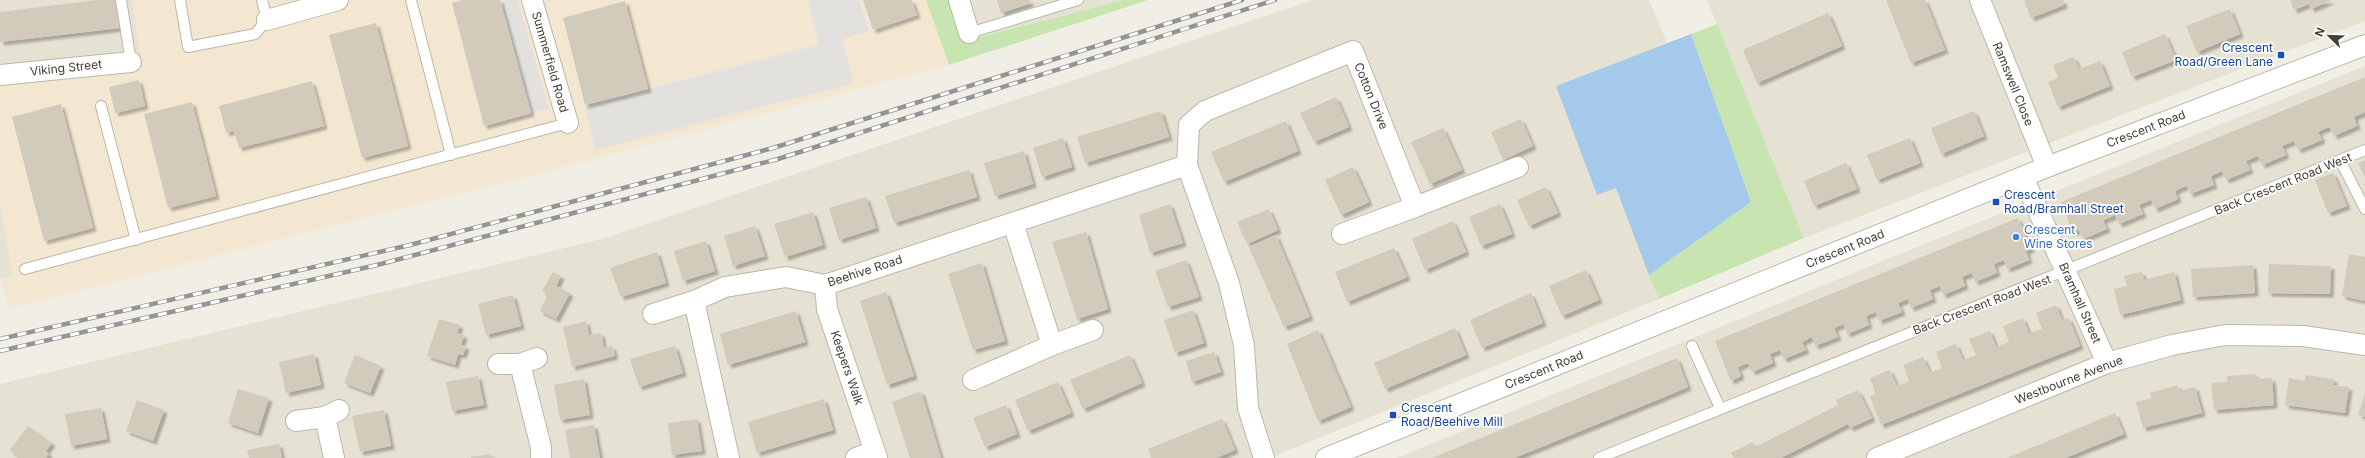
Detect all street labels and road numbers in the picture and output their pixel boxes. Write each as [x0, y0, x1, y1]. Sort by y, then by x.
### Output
street label: Summerfield Road [529, 10, 572, 114]
street label: Ramswell Close [1990, 40, 2037, 128]
street label: Viking Street [29, 56, 103, 79]
street label: Cotton Drive [1351, 60, 1392, 131]
street label: Crescent Road [2104, 107, 2188, 151]
street label: Back Crescent Road West [2212, 149, 2354, 218]
street label: Crescent Road [1803, 226, 1886, 271]
street label: Beehive Road [826, 251, 904, 290]
street label: Bramhall Street [2056, 260, 2105, 345]
street label: Back Crescent Road West [1911, 271, 2053, 338]
street label: Keepers Walk [828, 329, 867, 407]
street label: Crescent Road [1502, 347, 1585, 392]
street label: Westbourne Avenue [2013, 352, 2125, 407]

